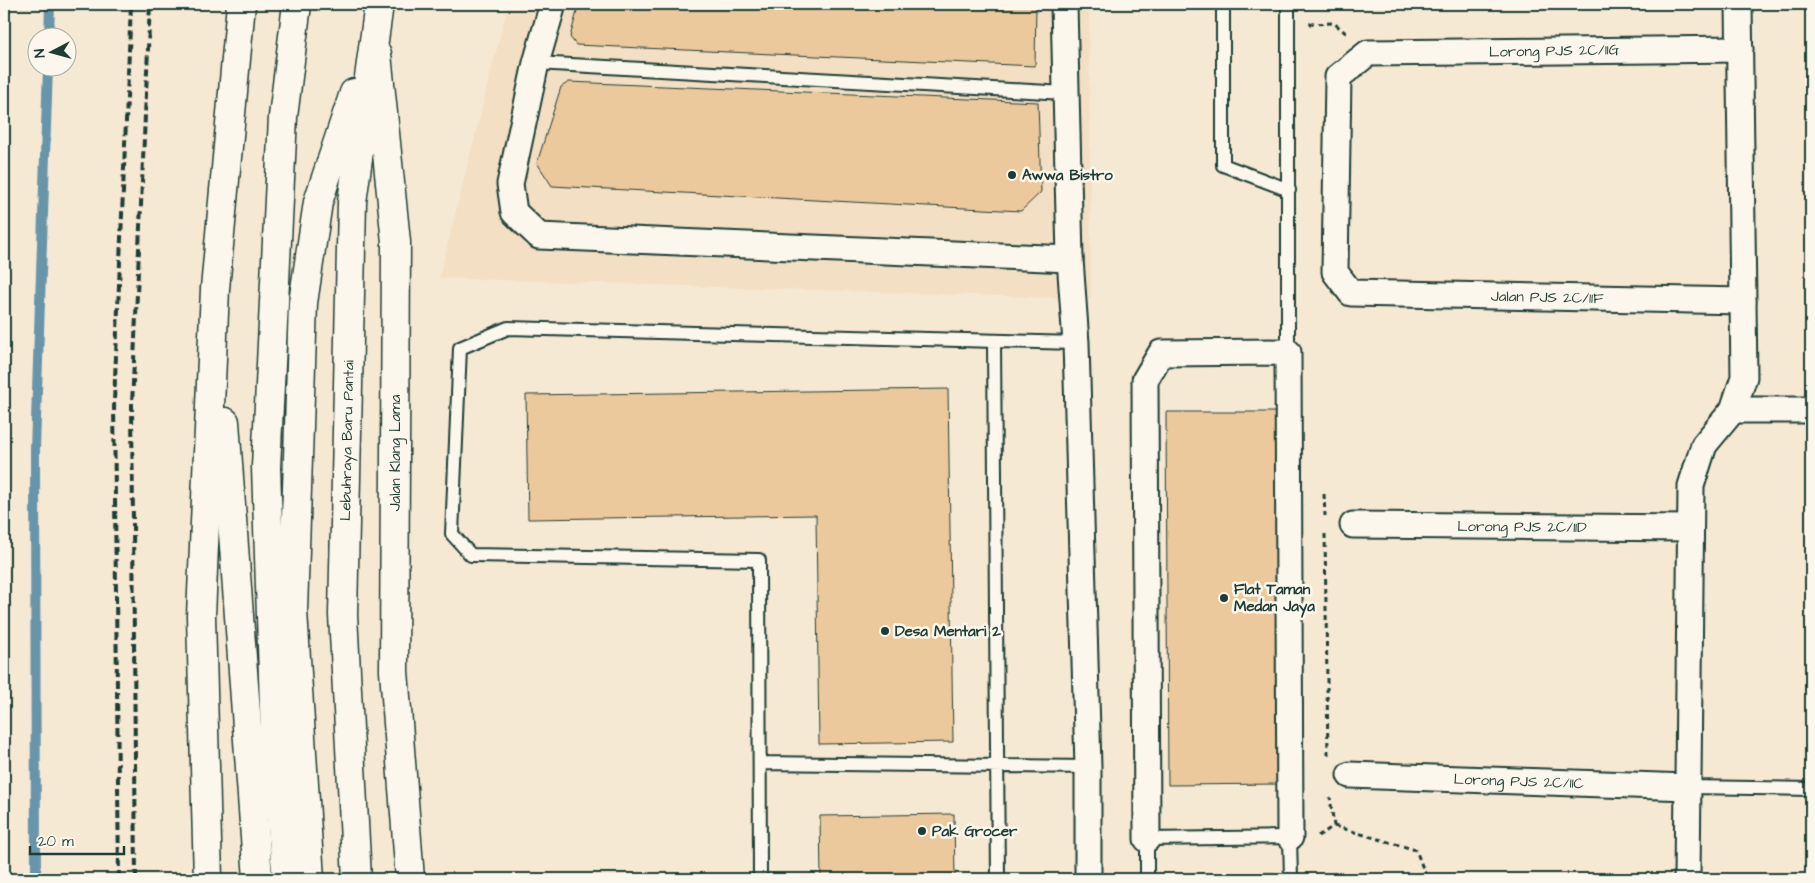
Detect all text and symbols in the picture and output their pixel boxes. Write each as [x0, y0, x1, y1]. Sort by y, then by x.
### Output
north arrow [28, 28, 78, 78]
street label: Lorong PJS 2C/11G [1489, 39, 1620, 64]
text: N [30, 48, 50, 59]
place label: Awwa Bistro [1022, 165, 1113, 186]
marker: Awwa Bistro [1006, 169, 1018, 181]
street label: Jalan PJS 2C/11F [1491, 285, 1604, 309]
street label: Lebuhraya Baru Pantai [335, 359, 359, 521]
street label: Jalan Klang Lama [385, 394, 407, 511]
street label: Lorong PJS 2C/11D [1457, 515, 1587, 538]
place label: Flat Taman Medan Jaya [1234, 579, 1315, 618]
marker: Flat Taman Medan Jaya [1218, 592, 1230, 604]
place label: Desa Mentari 2 [895, 621, 1001, 642]
marker: Desa Mentari 2 [879, 625, 891, 637]
street label: Lorong PJS 2C/11C [1453, 768, 1585, 794]
place label: Pak Grocer [932, 821, 1018, 842]
scale bar [30, 823, 124, 855]
marker: Pak Grocer [916, 825, 928, 837]
text: 20 m [38, 831, 74, 852]

